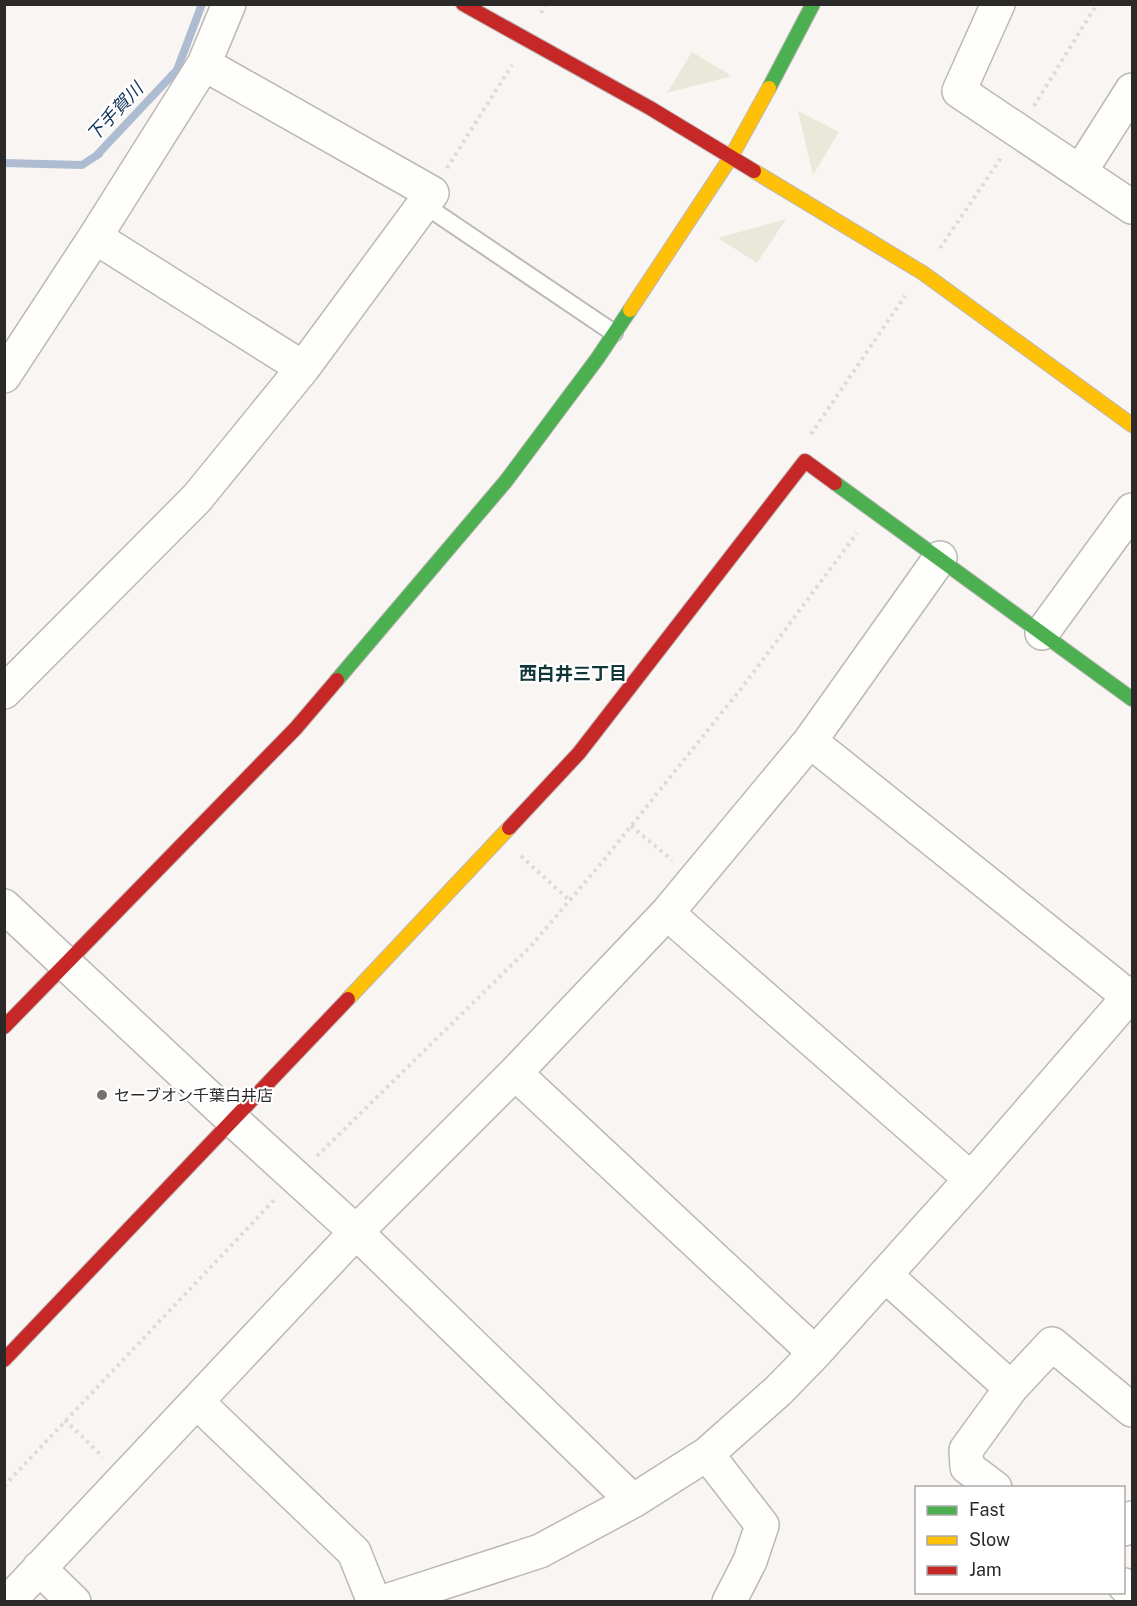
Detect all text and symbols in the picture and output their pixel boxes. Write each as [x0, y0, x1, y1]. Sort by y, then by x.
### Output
water label: 下手賀川 [82, 77, 148, 145]
district label: 西白井三丁目 [519, 663, 627, 684]
place label: セーブオン千葉白井店 [114, 1086, 273, 1105]
marker: セーブオン千葉白井店 [95, 1088, 109, 1102]
legend [915, 1486, 1125, 1594]
text: Fast [969, 1499, 1005, 1520]
text: Slow [969, 1529, 1010, 1550]
text: Jam [969, 1559, 1002, 1580]

